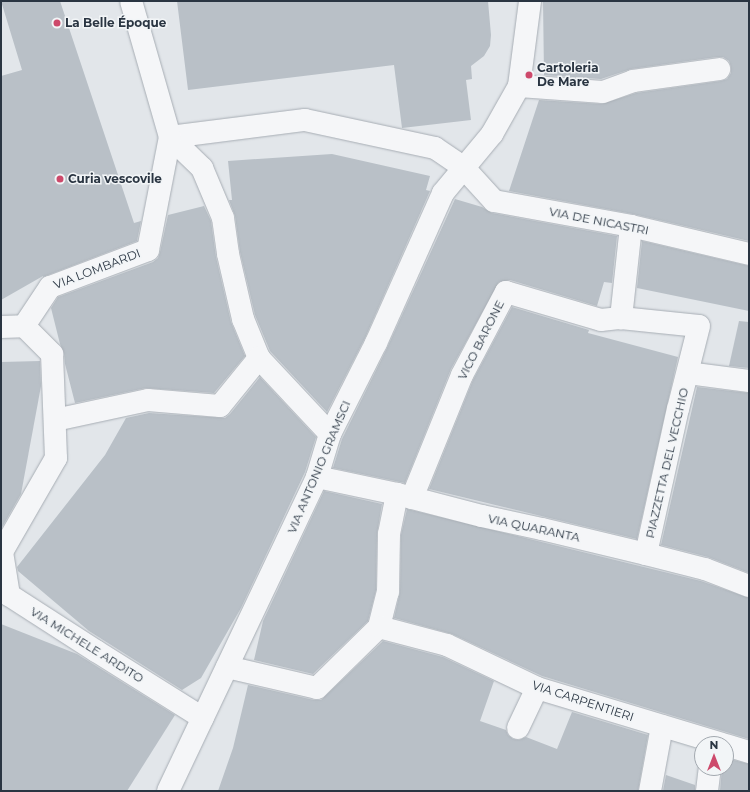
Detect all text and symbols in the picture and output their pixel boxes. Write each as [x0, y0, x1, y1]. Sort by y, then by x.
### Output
place label: La Belle Époque [65, 16, 166, 30]
marker: La Belle Époque [52, 18, 62, 28]
place label: Cartoleria De Mare [537, 61, 599, 89]
marker: Cartoleria De Mare [524, 70, 534, 80]
place label: Curia vescovile [68, 172, 162, 186]
marker: Curia vescovile [55, 174, 65, 184]
street label: VIA DE NICASTRI [548, 204, 650, 238]
street label: VIA LOMBARDI [52, 246, 142, 292]
street label: VICO BARONE [455, 298, 507, 382]
street label: PIAZZETTA DEL VECCHIO [643, 386, 691, 540]
street label: VIA ANTONIO GRAMSCI [284, 398, 354, 536]
street label: VIA QUARANTA [487, 511, 581, 545]
street label: VIA MICHELE ARDITO [28, 604, 146, 686]
street label: VIA CARPENTIERI [530, 678, 636, 724]
north arrow [694, 736, 734, 776]
text: N [710, 738, 718, 752]

